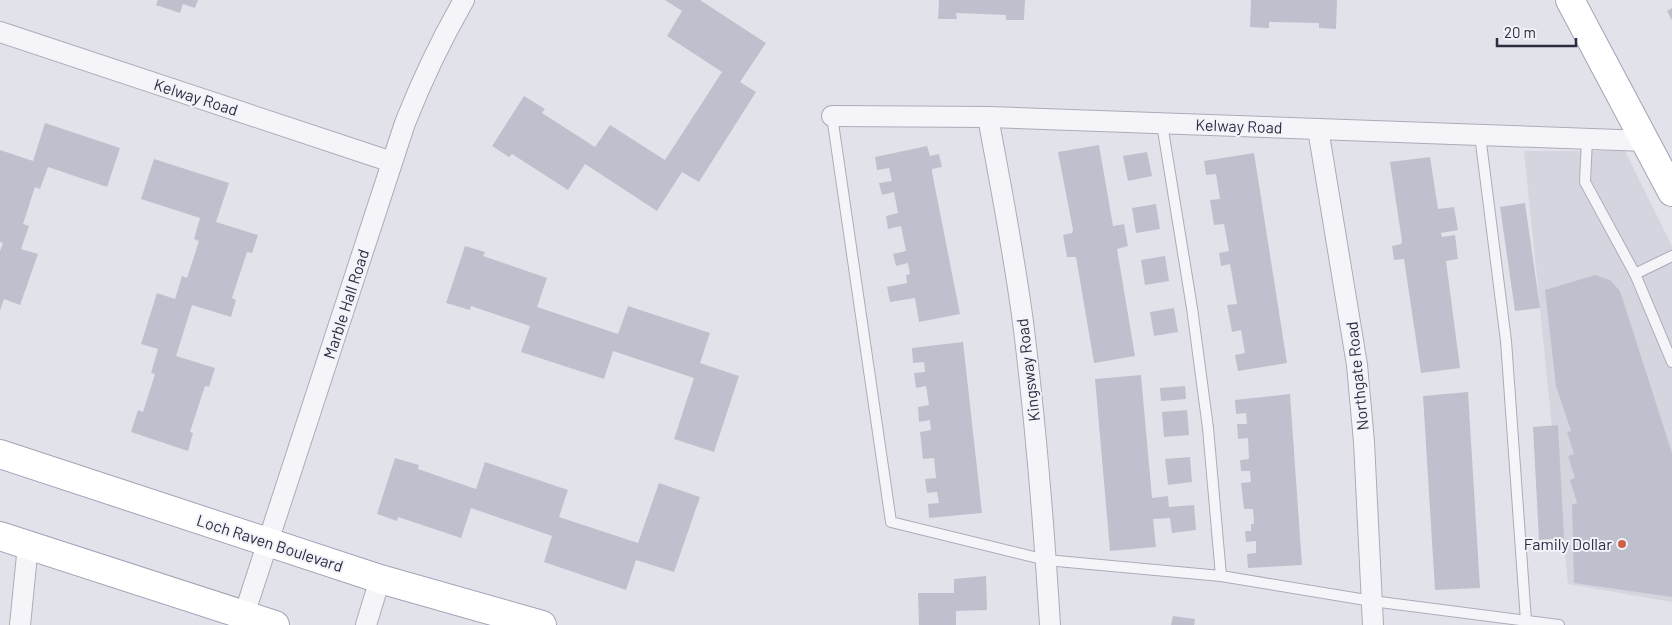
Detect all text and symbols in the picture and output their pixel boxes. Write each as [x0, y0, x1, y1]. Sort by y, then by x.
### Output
scale bar [1497, 15, 1576, 47]
text: 20 m [1504, 23, 1536, 41]
street label: Kelway Road [152, 74, 241, 119]
street label: Kelway Road [1195, 114, 1283, 137]
street label: Marble Hall Road [319, 247, 372, 361]
street label: Kingsway Road [1012, 318, 1043, 423]
street label: Northgate Road [1341, 321, 1372, 431]
street label: Loch Raven Boulevard [195, 510, 346, 575]
place label: Family Dollar [1524, 534, 1612, 553]
marker: Family Dollar [1616, 538, 1628, 550]

